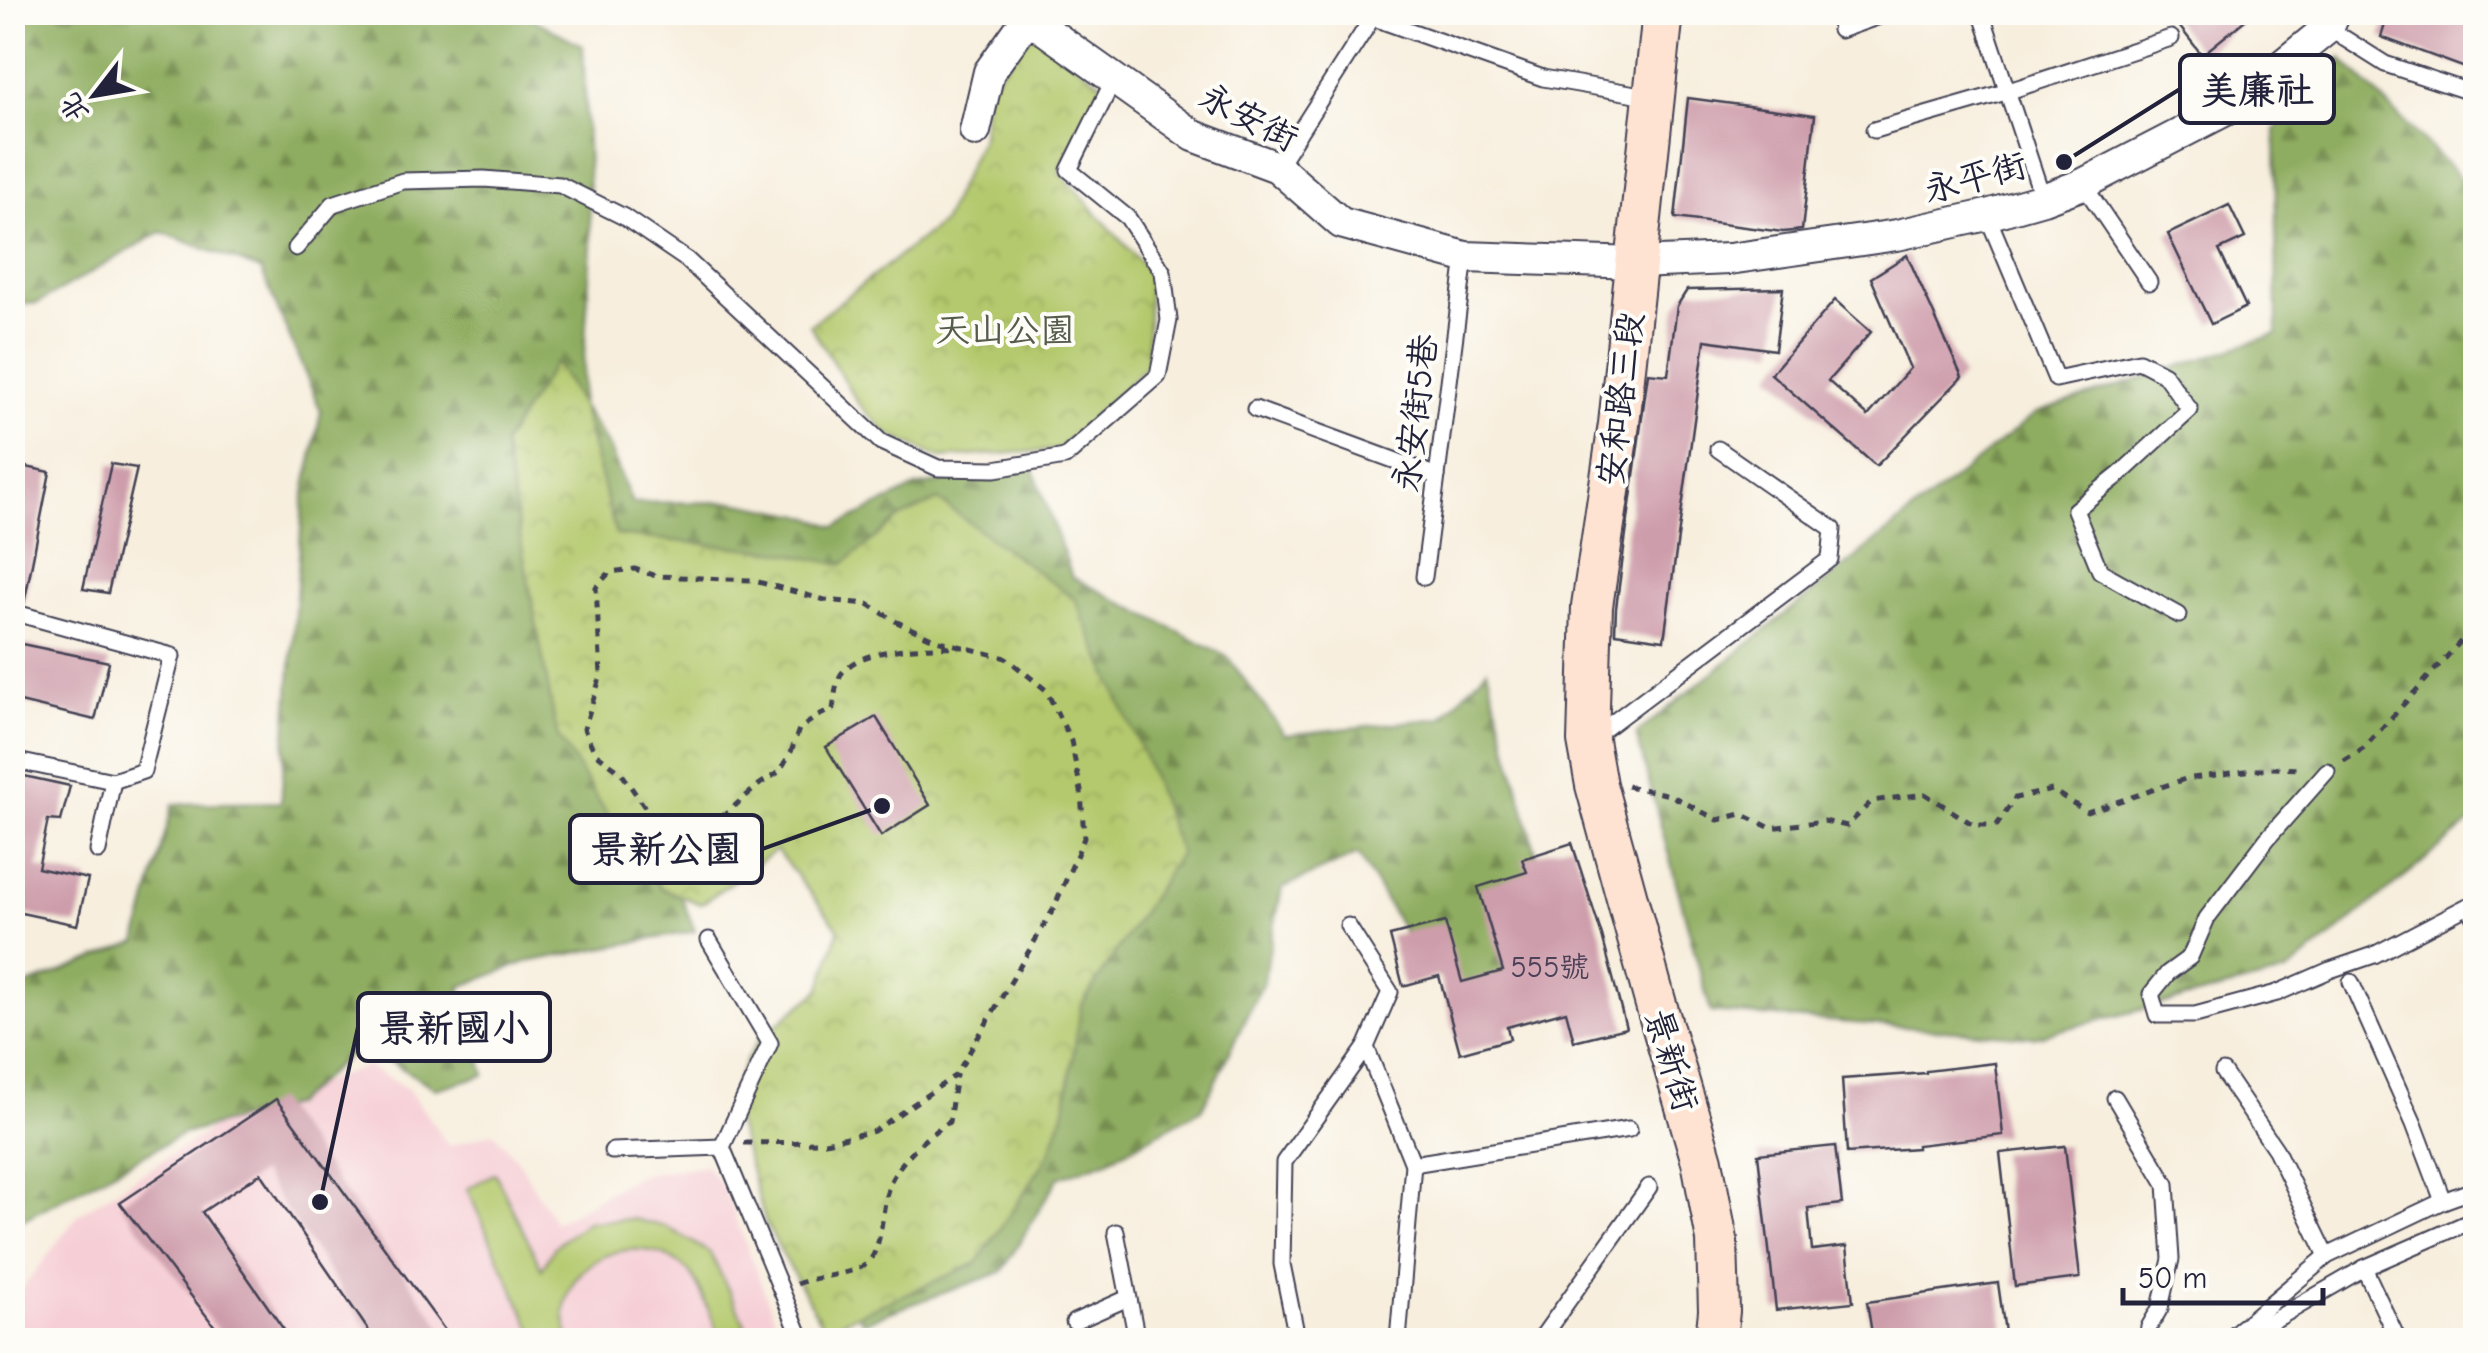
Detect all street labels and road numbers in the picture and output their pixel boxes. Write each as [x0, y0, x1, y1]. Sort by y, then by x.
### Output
street label: 永安街 [1193, 75, 1305, 160]
street label: 永平街 [1919, 144, 2031, 211]
street label: 安和路三段 [1589, 310, 1652, 488]
street label: 永安街5巷 [1385, 332, 1446, 494]
street label: 景新街 [1637, 1004, 1706, 1116]

